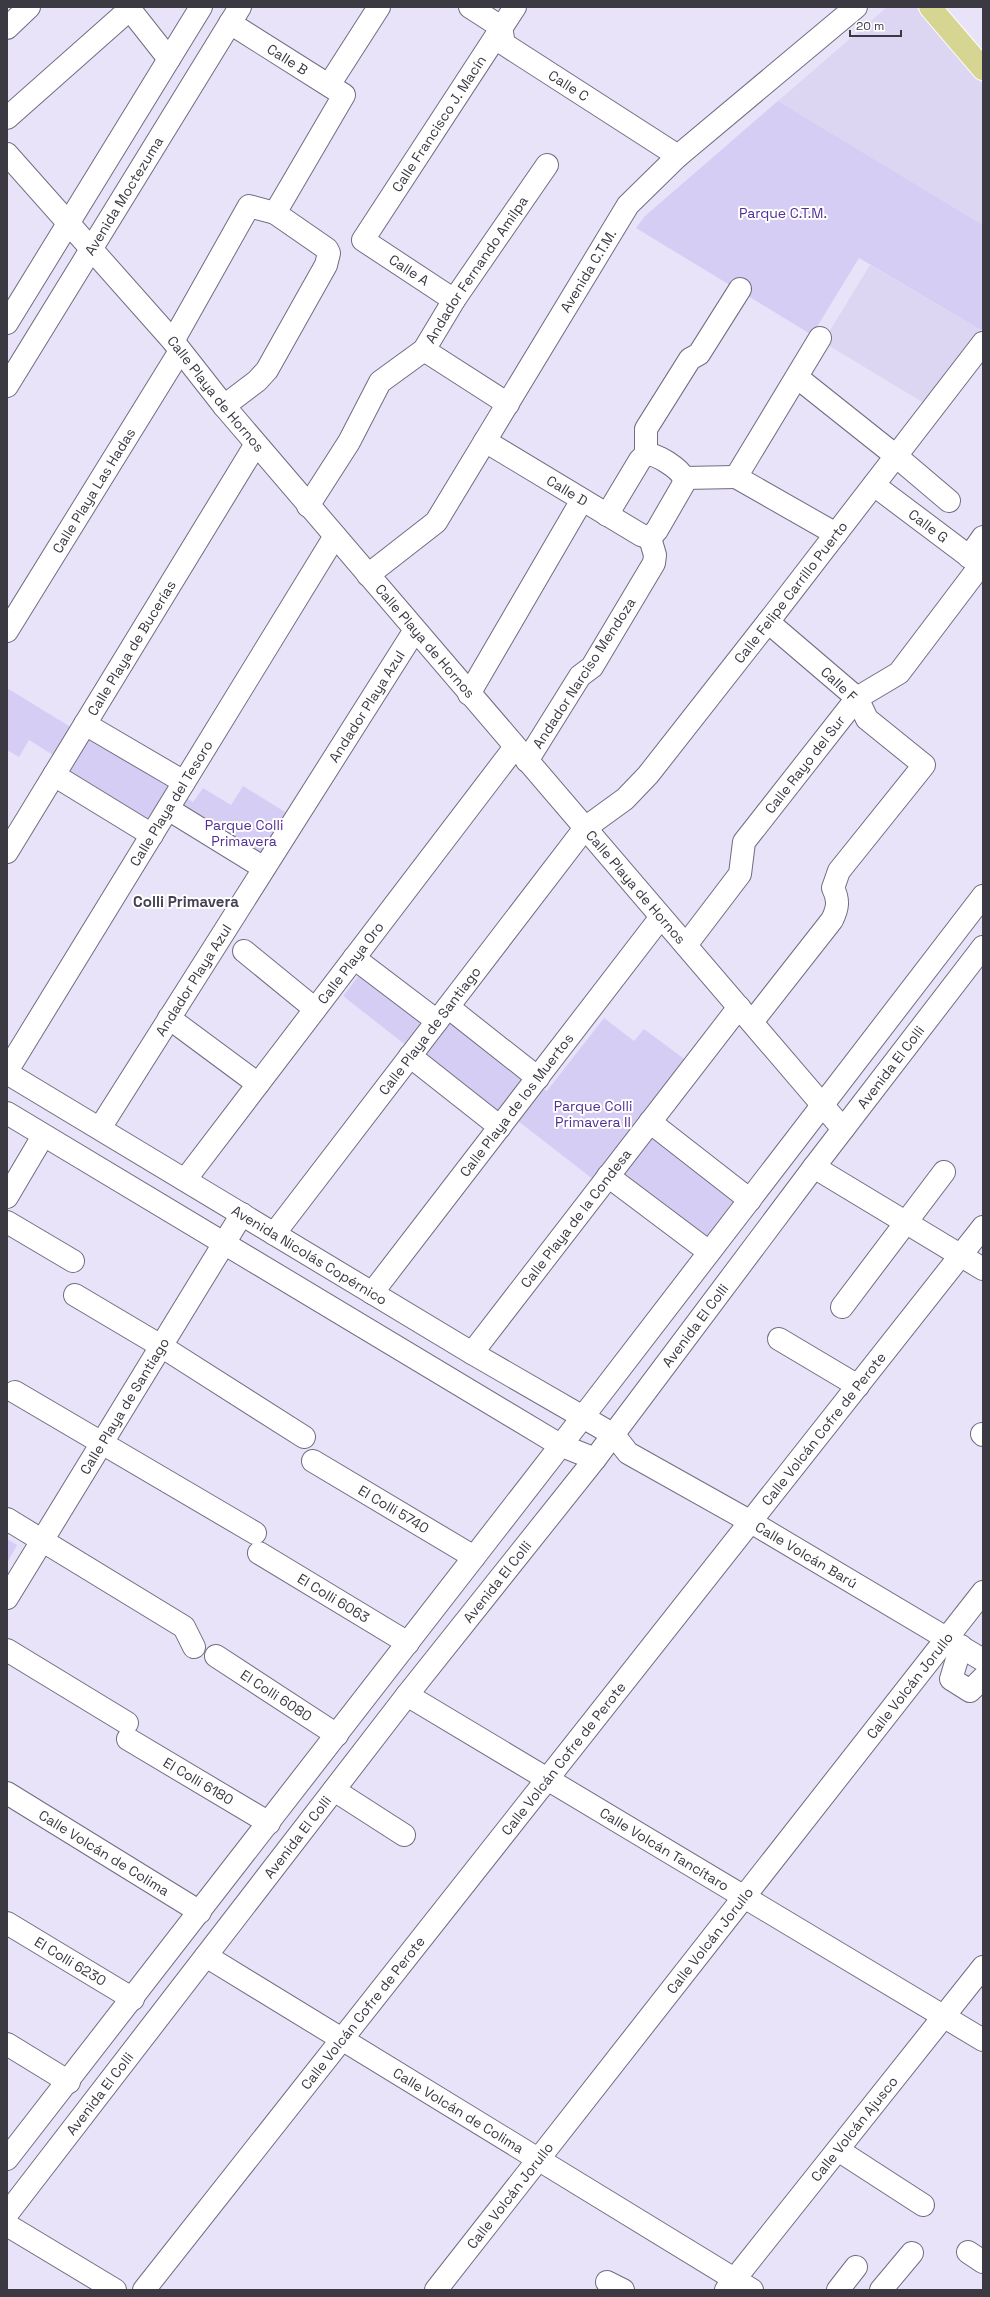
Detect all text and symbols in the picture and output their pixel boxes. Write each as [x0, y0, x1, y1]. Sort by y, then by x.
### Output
scale bar [850, 12, 901, 38]
text: 20 m [856, 18, 884, 34]
street label: Calle B [264, 40, 311, 79]
street label: Calle Francisco J. Macín [388, 52, 490, 195]
street label: Calle C [545, 66, 592, 105]
street label: Avenida Moctezuma [81, 133, 167, 259]
street label: Andador Fernando Amilpa [421, 193, 532, 347]
park label: Parque C.T.M. [739, 204, 827, 222]
street label: Avenida C.T.M. [556, 226, 620, 316]
street label: Calle A [385, 250, 433, 290]
street label: Calle Playa de Hornos [163, 332, 268, 456]
street label: Calle Playa Las Hadas [48, 425, 139, 557]
street label: Calle D [543, 471, 591, 510]
street label: Calle G [905, 505, 952, 547]
street label: Calle Felipe Carrillo Puerto [730, 517, 851, 667]
street label: Calle Playa de Bucerías [83, 577, 180, 719]
street label: Calle Playa de Hornos [371, 580, 479, 702]
street label: Andador Narciso Mendoza [528, 594, 640, 752]
street label: Andador Playa Azul [325, 647, 409, 766]
street label: Calle F [817, 663, 861, 706]
street label: Calle Rayo del Sur [761, 712, 849, 817]
street label: Calle Playa del Tesoro [126, 737, 217, 870]
park label: Parque Colli Primavera [205, 816, 283, 850]
street label: Calle Playa de Hornos [582, 826, 690, 948]
district label: Colli Primavera [133, 892, 239, 911]
street label: Calle Playa Oro [313, 918, 388, 1008]
street label: Andador Playa Azul [152, 921, 236, 1039]
street label: Calle Playa de Santiago [375, 963, 485, 1099]
street label: Avenida El Colli [853, 1022, 928, 1112]
street label: Calle Playa de los Muertos [456, 1030, 577, 1181]
park label: Parque Colli Primavera II [554, 1097, 632, 1131]
street label: Calle Playa de la Condesa [517, 1145, 635, 1292]
street label: Avenida Nicolás Copérnico [228, 1201, 390, 1309]
street label: Avenida El Colli [658, 1280, 732, 1371]
street label: Calle Playa de Santiago [76, 1334, 173, 1478]
street label: Calle Volcán Cofre de Perote [758, 1349, 890, 1509]
street label: El Colli 5740 [355, 1481, 433, 1537]
street label: Calle Volcán Barú [752, 1518, 861, 1592]
street label: Avenida El Colli [459, 1537, 535, 1626]
street label: El Colli 6063 [294, 1569, 373, 1627]
street label: Calle Volcán Jorullo [862, 1629, 957, 1742]
street label: El Colli 6080 [237, 1665, 315, 1725]
street label: Calle Volcán Cofre de Perote [497, 1678, 629, 1839]
street label: El Colli 6180 [160, 1753, 237, 1809]
street label: Avenida El Colli [260, 1792, 335, 1882]
street label: Calle Volcán Tancítaro [596, 1803, 732, 1895]
street label: Calle Volcán de Colima [35, 1806, 173, 1900]
street label: Calle Volcán Jorullo [663, 1884, 757, 1997]
street label: El Colli 6230 [31, 1933, 110, 1990]
street label: Calle Volcán Cofre de Perote [297, 1933, 429, 2093]
street label: Avenida El Colli [62, 2049, 137, 2139]
street label: Calle Volcán de Colima [390, 2064, 527, 2157]
street label: Calle Volcán Ajusco [807, 2072, 902, 2185]
street label: Calle Volcán Jorullo [463, 2139, 557, 2252]

